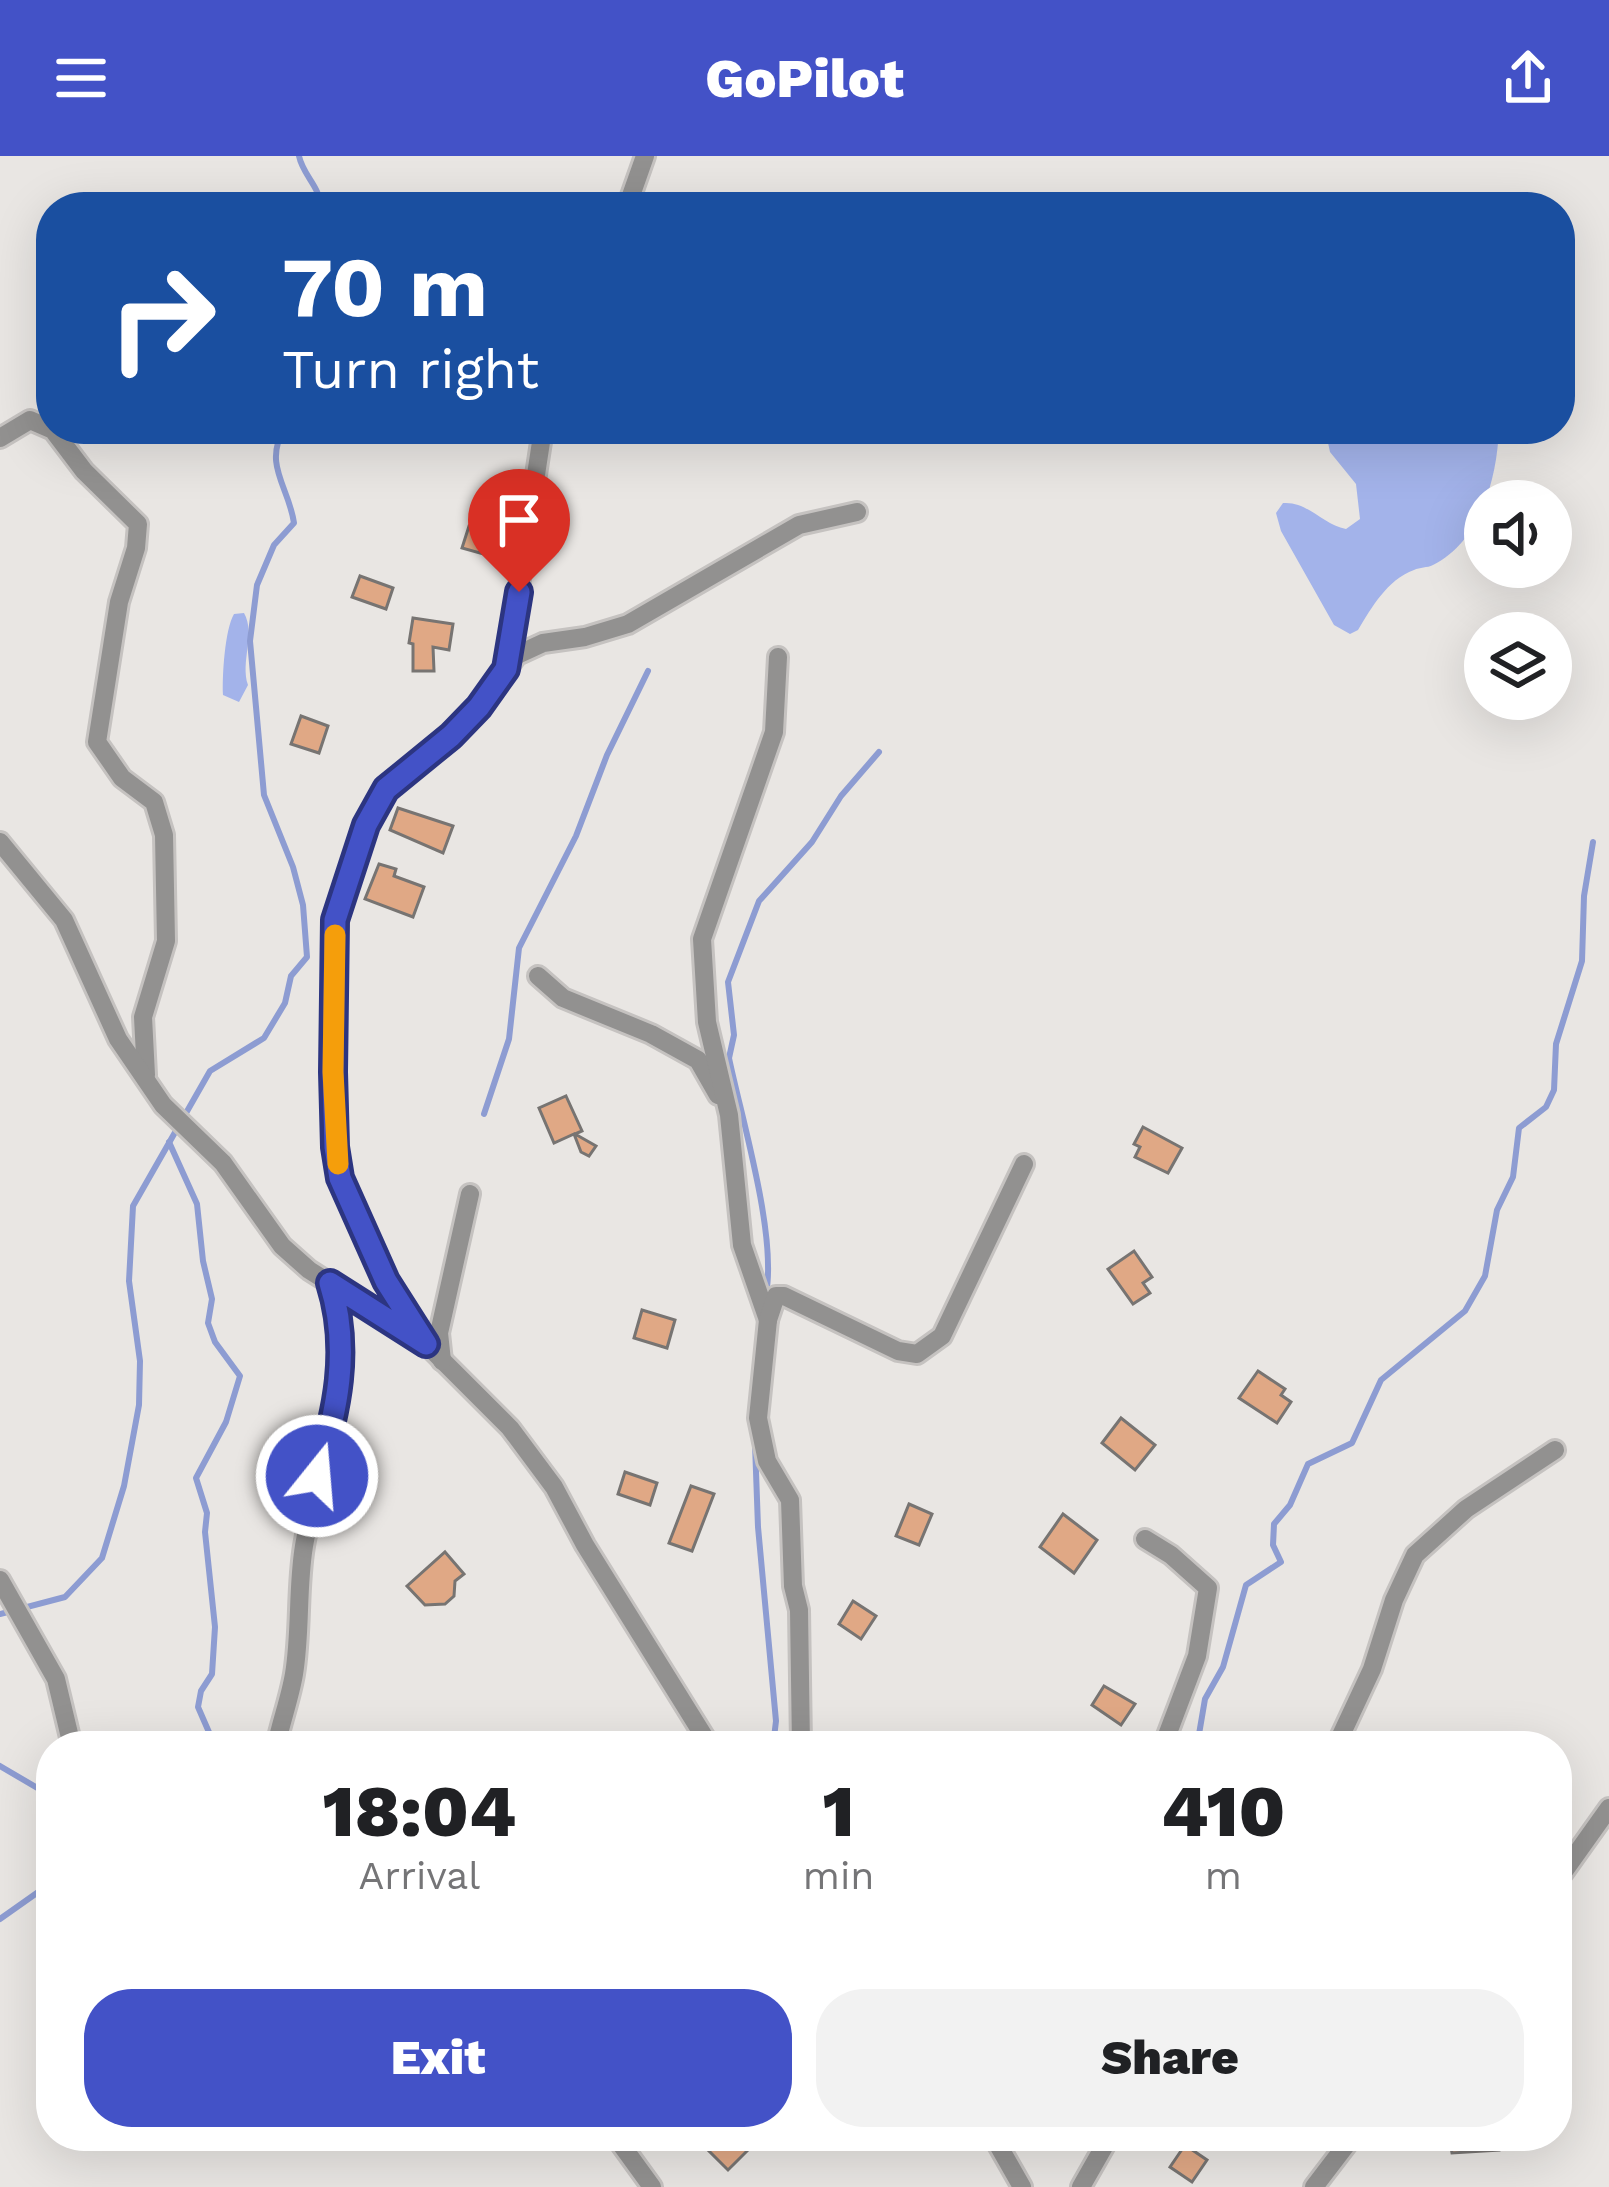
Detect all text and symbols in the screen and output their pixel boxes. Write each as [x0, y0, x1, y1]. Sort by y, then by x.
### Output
icon: menu [48, 45, 114, 111]
icon: share [1495, 45, 1561, 111]
text: GoPilot [705, 47, 904, 110]
text: 70 m [282, 238, 488, 336]
icon: right [84, 240, 240, 396]
text: Turn right [282, 338, 539, 401]
pin [468, 469, 570, 592]
map controls [1464, 480, 1572, 720]
button: sound [1464, 480, 1572, 588]
icon: arrive [486, 487, 552, 553]
button: layers [1464, 612, 1572, 720]
position arrow [254, 1413, 380, 1539]
text: 18:04 [323, 1769, 516, 1853]
text: 1 [823, 1769, 855, 1853]
text: 410 [1161, 1769, 1285, 1853]
text: Arrival [359, 1853, 480, 1898]
text: min [803, 1853, 874, 1898]
text: m [1205, 1853, 1242, 1898]
button: Exit [84, 1989, 792, 2127]
button: Share [816, 1989, 1524, 2127]

